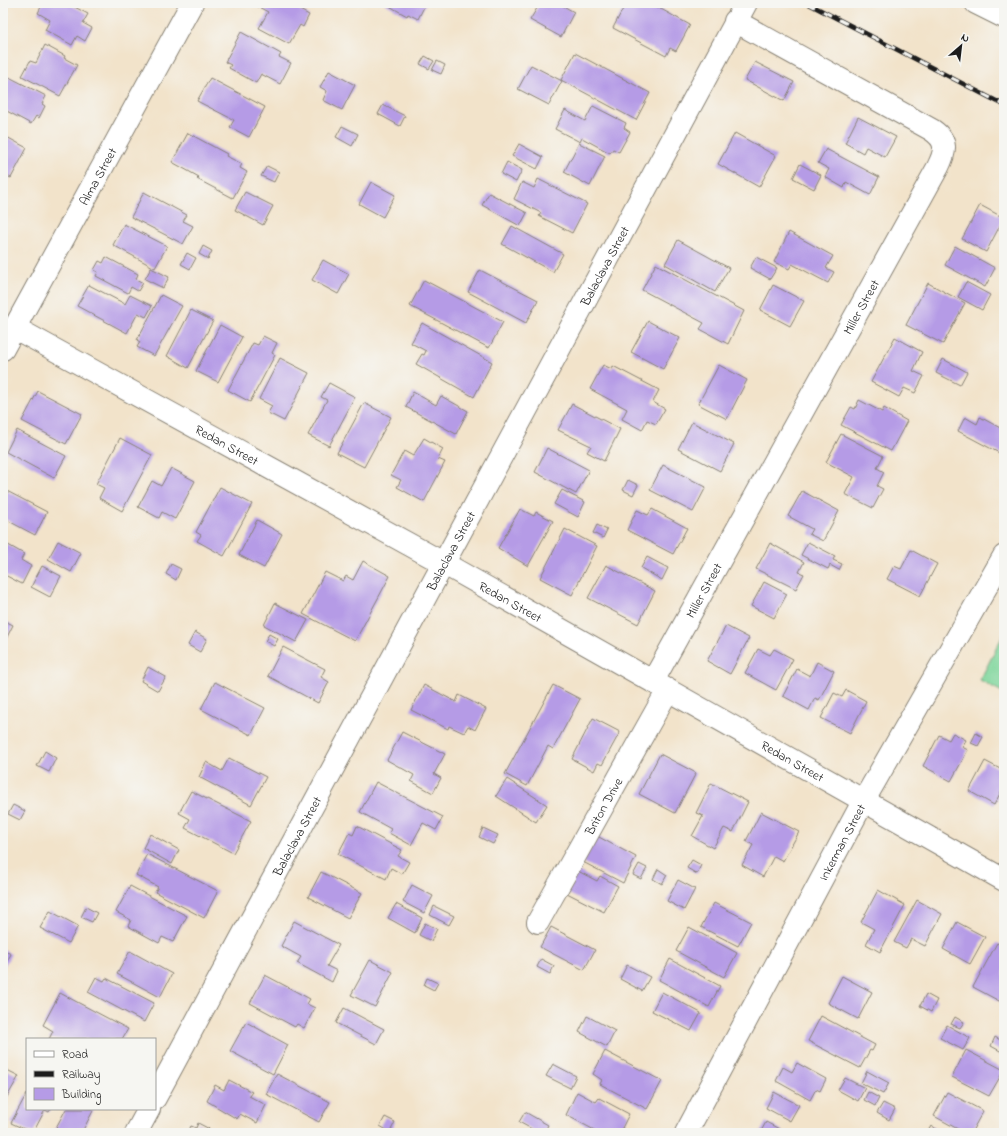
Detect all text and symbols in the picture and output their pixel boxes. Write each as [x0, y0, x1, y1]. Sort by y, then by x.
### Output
north arrow [941, 26, 981, 66]
text: N [958, 29, 972, 47]
street label: Alma Street [75, 144, 123, 209]
street label: Balaclava Street [576, 222, 635, 310]
street label: Miller Street [839, 276, 885, 338]
street label: Redan Street [191, 421, 262, 471]
street label: Balaclava Street [422, 508, 481, 596]
street label: Miller Street [682, 559, 728, 622]
street label: Redan Street [475, 577, 546, 628]
street label: Redan Street [757, 736, 828, 788]
street label: Briton Drive [580, 774, 628, 840]
street label: Balaclava Street [268, 793, 327, 881]
street label: Inkerman Street [815, 800, 872, 884]
legend [26, 1038, 156, 1110]
text: Road [62, 1046, 88, 1064]
text: Railway [62, 1066, 101, 1085]
text: Building [61, 1086, 101, 1105]

